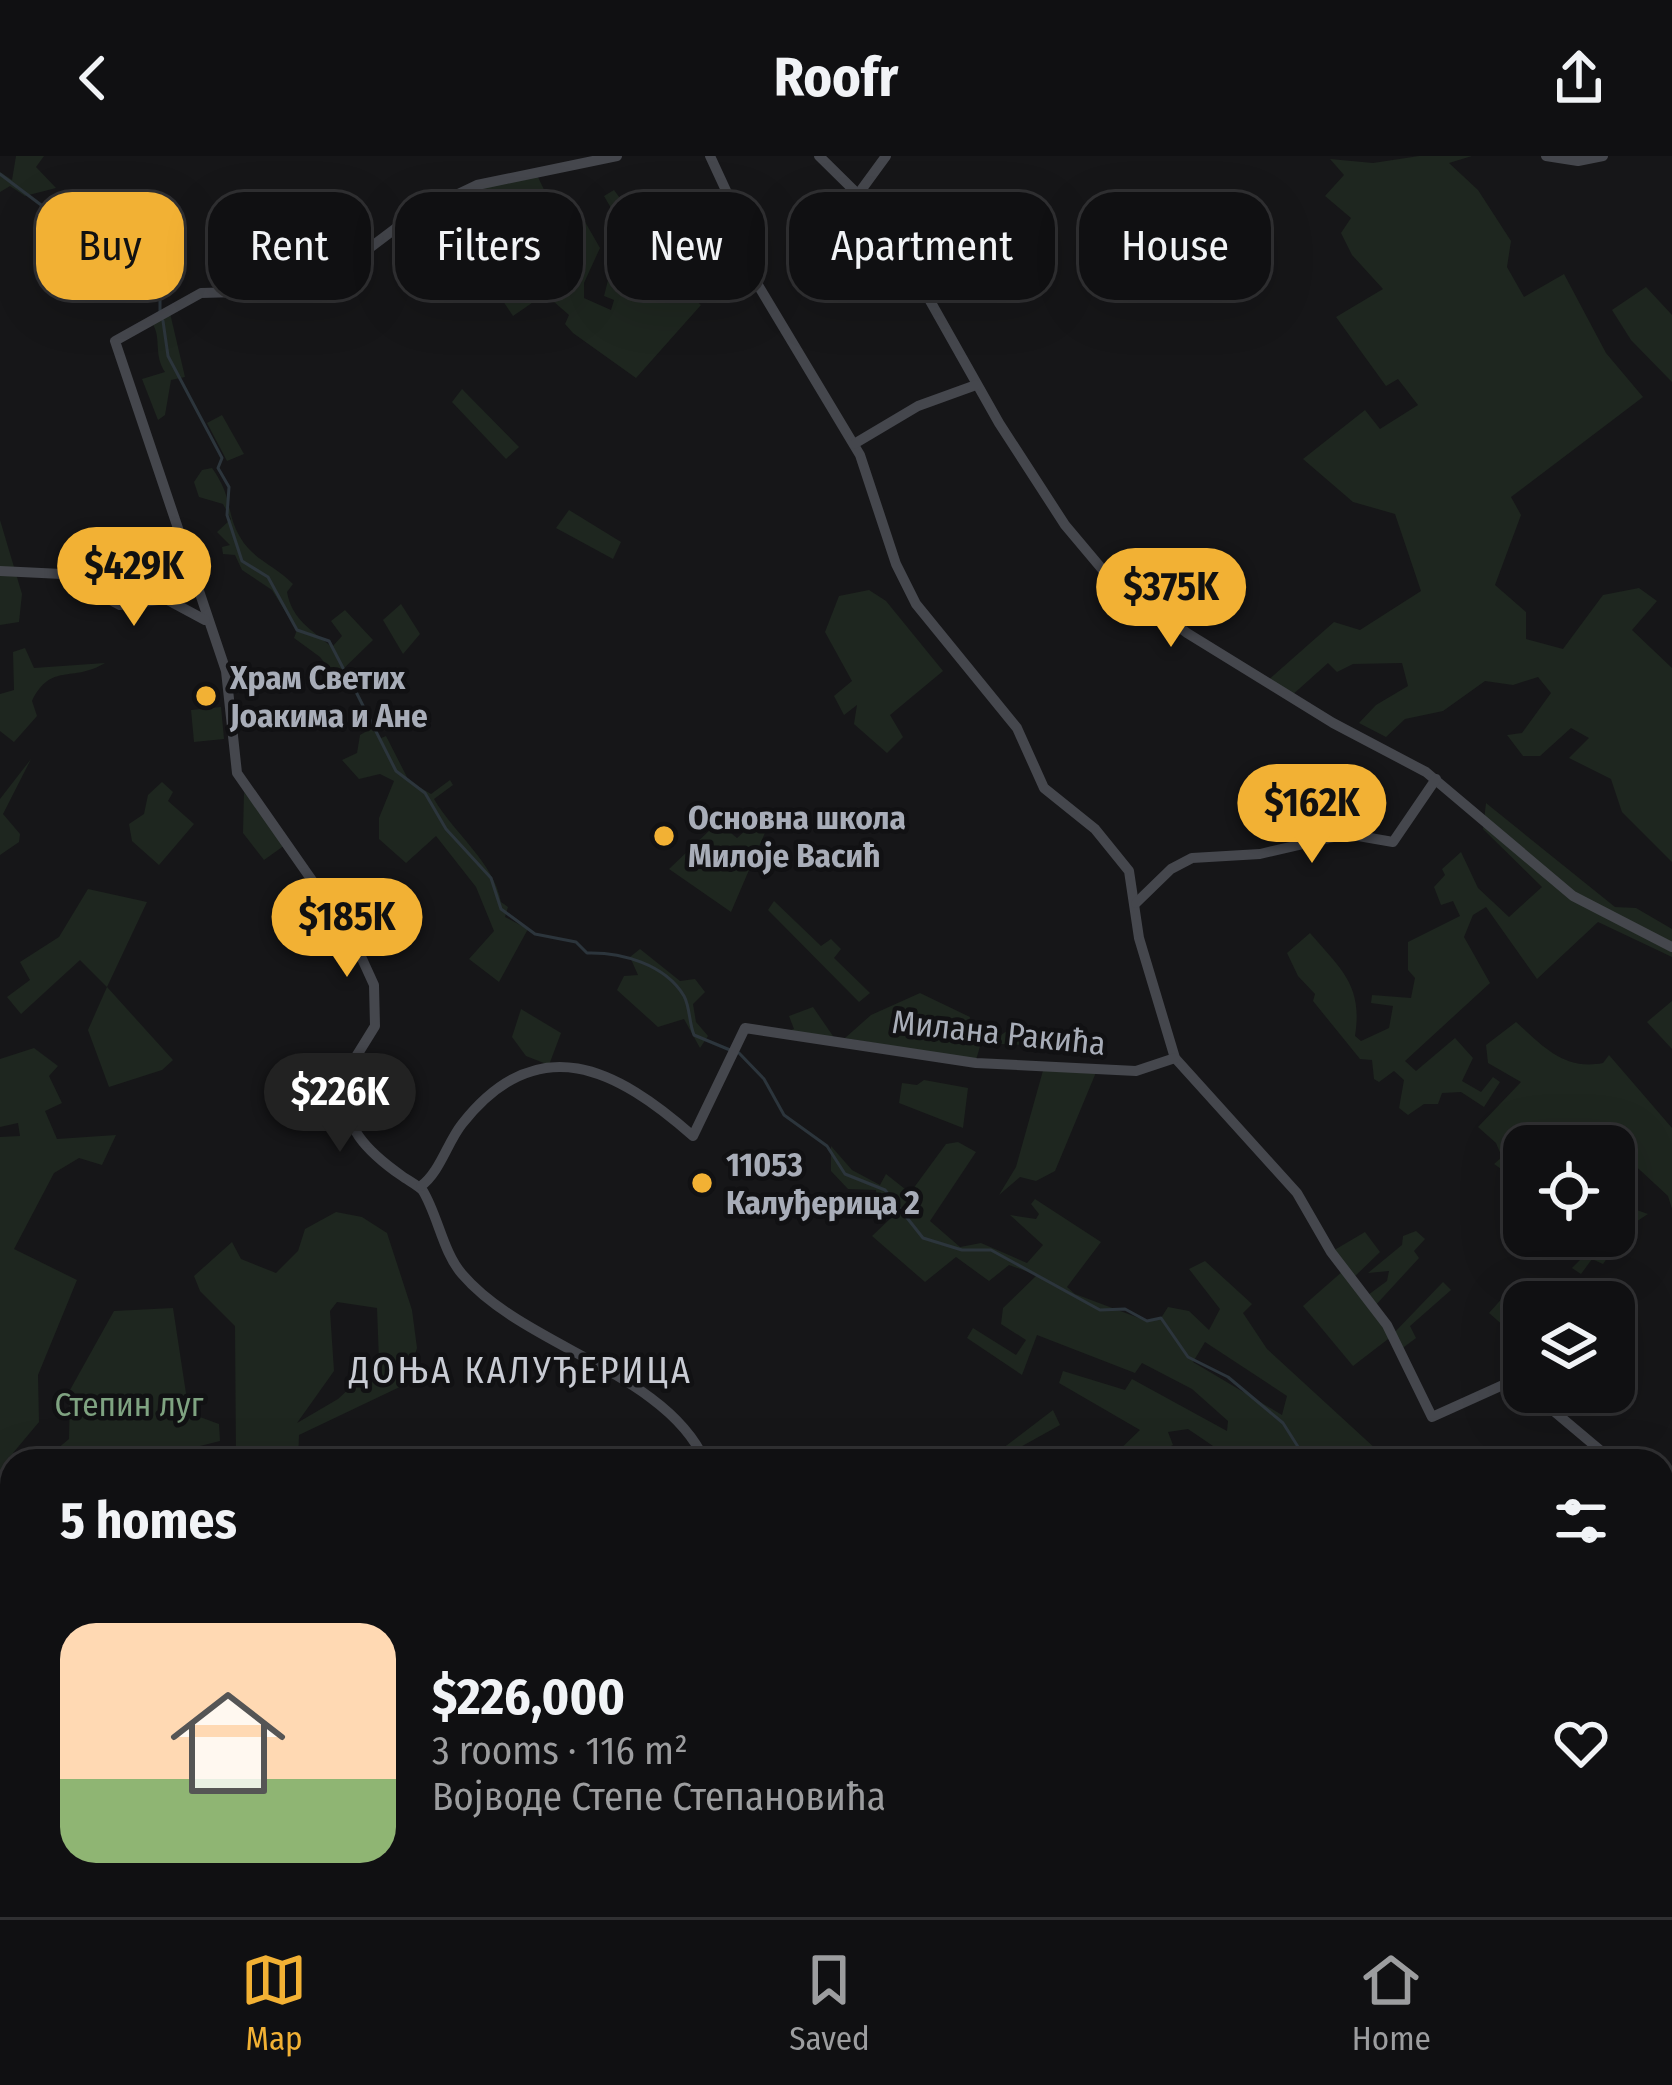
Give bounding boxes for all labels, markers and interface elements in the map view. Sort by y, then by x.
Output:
icon: back [60,45,126,111]
icon: share [1546,45,1612,111]
text: Roofr [774,46,898,110]
chip: Buy [36,192,184,300]
chip: Rent [208,192,371,300]
chip: Filters [395,192,583,300]
chip: New [607,192,765,300]
chip: Apartment [789,192,1055,300]
chip: House [1079,192,1271,300]
pin: $429K [50,527,218,629]
text: $429K [84,543,184,589]
pin: $375K [1087,548,1255,650]
text: $375K [1123,564,1219,610]
place label: Храм Светих Јоакима и Ане [229,658,428,736]
marker: Храм Светих Јоакима и Ане [193,683,219,709]
pin: $162K [1228,764,1396,866]
text: $162K [1264,780,1360,826]
place label: Основна школа Милоје Васић [688,798,906,876]
marker: Основна школа Милоје Васић [651,823,677,849]
pin: $185K [263,878,431,980]
text: $185K [299,894,395,940]
street label: Милана Ракића [890,1002,1108,1064]
pin: $226K [256,1053,424,1155]
text: $226K [291,1069,389,1115]
map controls [1503,1125,1635,1413]
button: locate [1503,1125,1635,1257]
place label: 11053 Калуђерица 2 [726,1145,920,1223]
marker: 11053 Калуђерица 2 [689,1170,715,1196]
button: layers [1503,1281,1635,1413]
district label: ДОЊА КАЛУЂЕРИЦА [348,1349,693,1393]
park label: Степин луг [55,1385,204,1425]
icon: filters [1548,1488,1614,1554]
text: 5 homes [60,1490,237,1552]
text: $226,000 [432,1666,625,1728]
icon: home [156,1671,300,1815]
icon: heart [1548,1710,1614,1776]
text: 3 rooms · 116 m² [432,1728,688,1774]
text: Војводе Степе Степановића [432,1774,886,1820]
tab: Map [241,1947,307,2059]
tab: Saved [789,1947,870,2059]
tab: Home [1352,1947,1431,2059]

